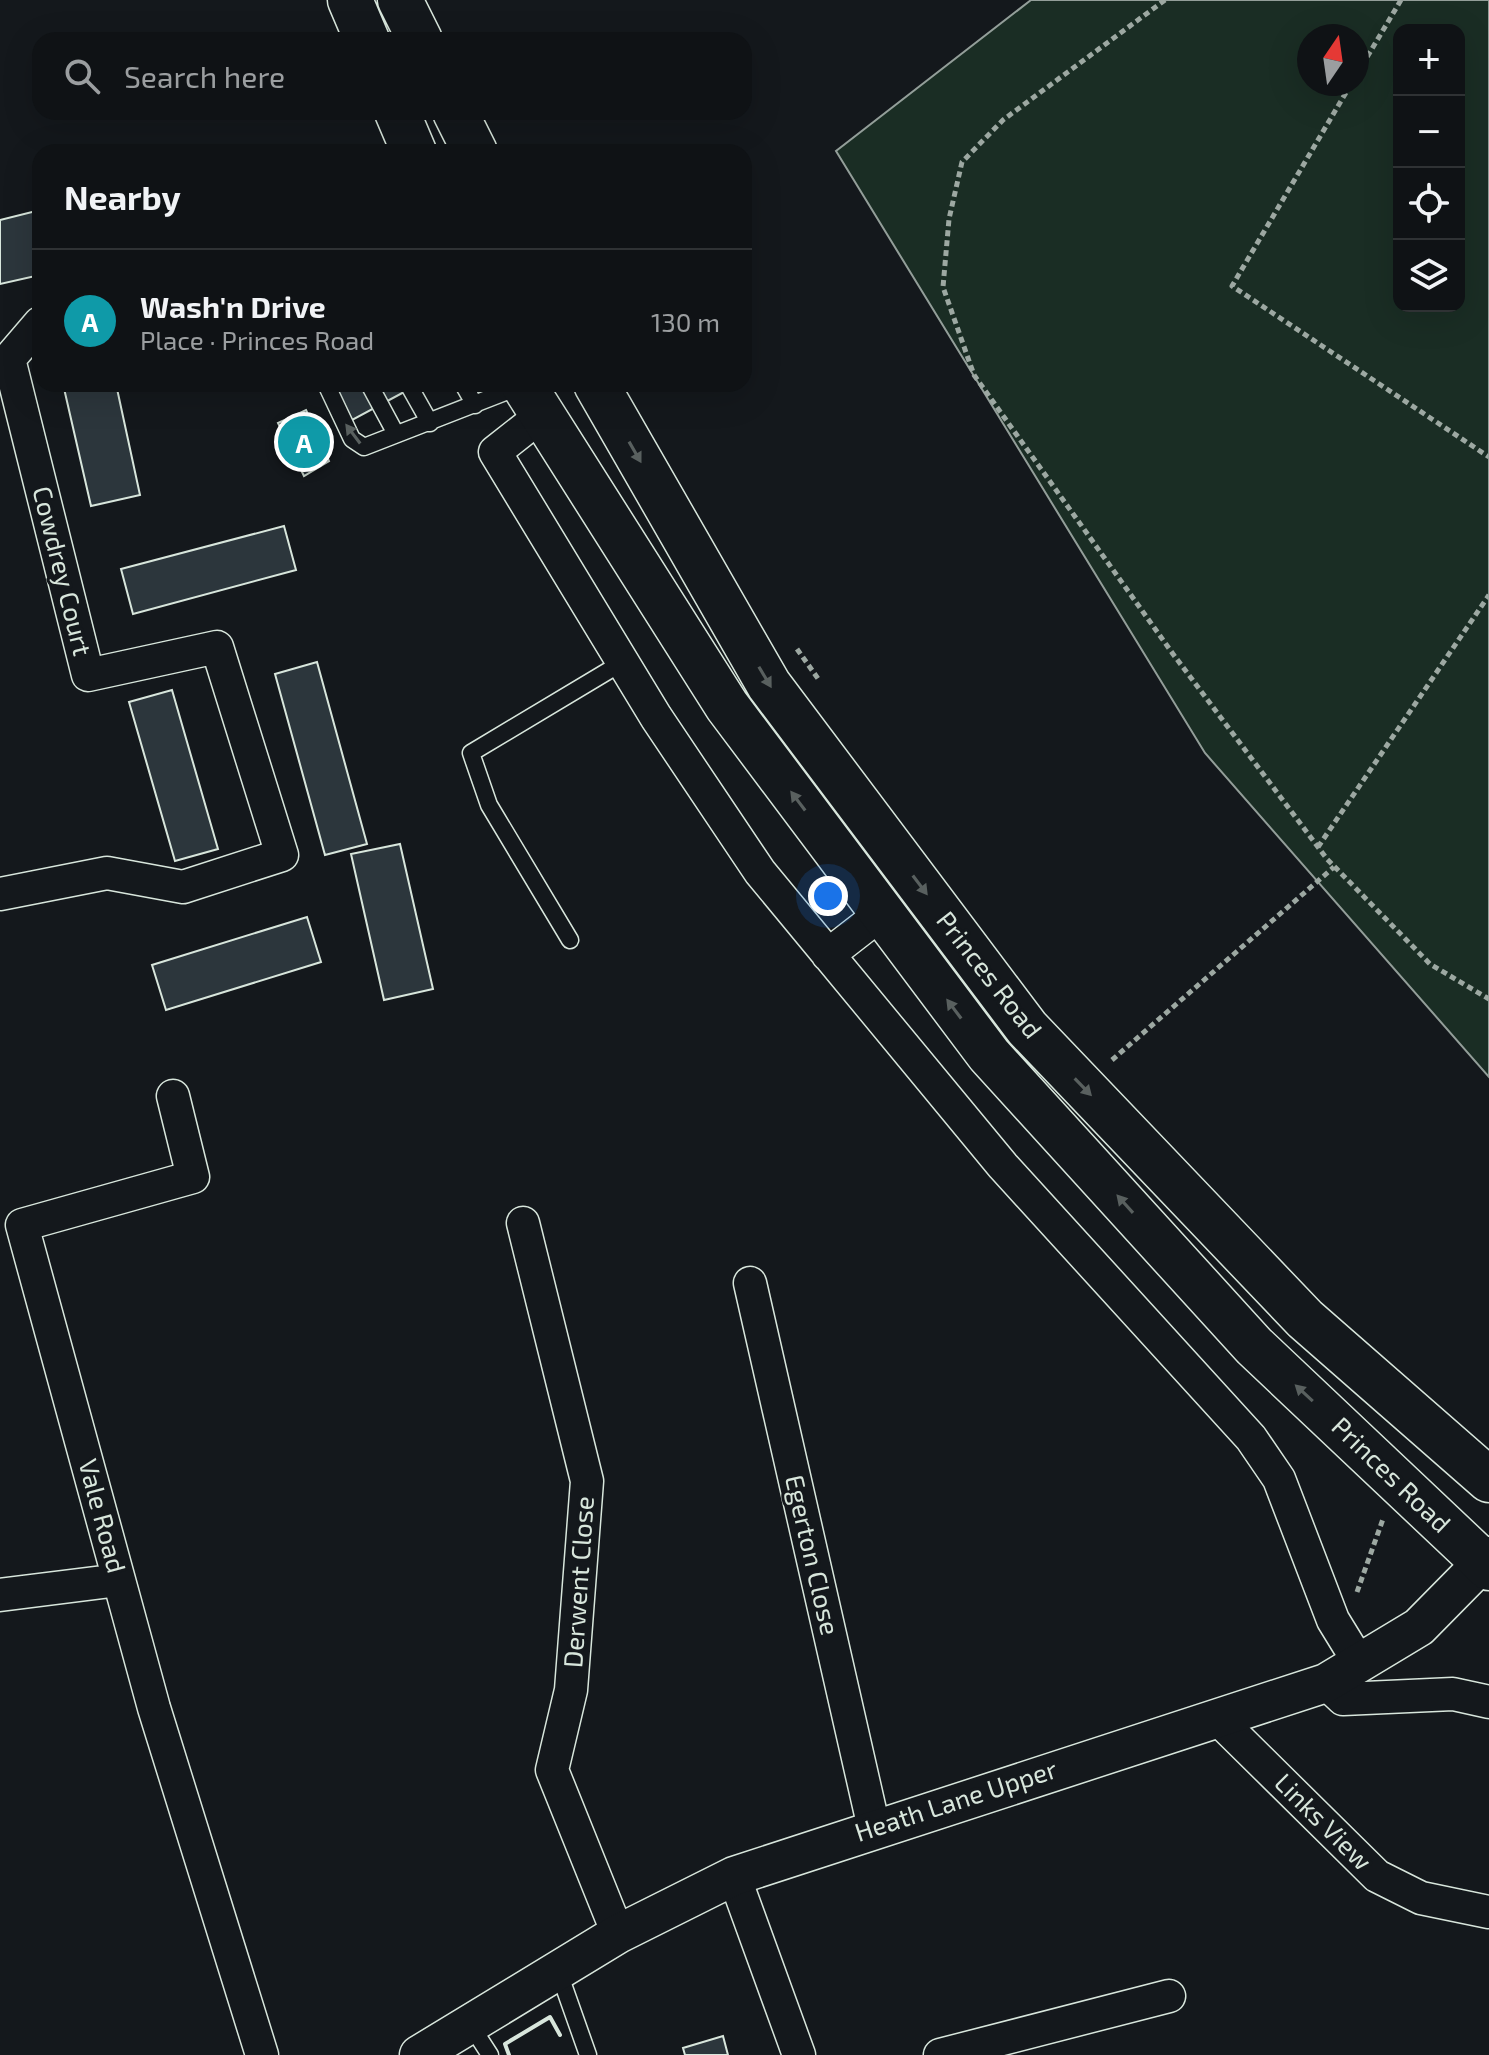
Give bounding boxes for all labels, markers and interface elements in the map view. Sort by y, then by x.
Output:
north arrow [1297,24,1369,96]
map controls [1393,24,1465,312]
button: + [1393,24,1465,96]
search box [32,32,752,120]
icon: search [60,54,104,98]
text: Search here [124,58,285,94]
button: − [1393,96,1465,168]
button: locate [1393,168,1465,240]
text: Nearby [64,176,181,217]
button: layers [1393,240,1465,312]
text: Wash'n Drive [140,288,326,324]
text: A [82,306,98,337]
text: 130 m [651,306,720,337]
text: Place · Princes Road [140,324,374,355]
pin: A [278,412,330,472]
one-way arrow [345,423,362,444]
one-way arrow [628,440,642,463]
street label: Cowdrey Court [27,483,99,659]
one-way arrow [757,666,771,688]
one-way arrow [791,791,807,811]
one-way arrow [911,875,927,895]
your location [808,876,848,916]
street label: Princes Road [931,904,1049,1044]
one-way arrow [946,998,962,1020]
one-way arrow [1074,1077,1092,1096]
one-way arrow [1117,1195,1135,1214]
one-way arrow [1295,1384,1314,1403]
street label: Princes Road [1326,1410,1458,1538]
street label: Vale Road [73,1455,134,1576]
street label: Egerton Close [780,1472,847,1638]
street label: Derwent Close [556,1495,599,1669]
street label: Heath Lane Upper [851,1752,1061,1847]
street label: Links View [1269,1766,1379,1876]

